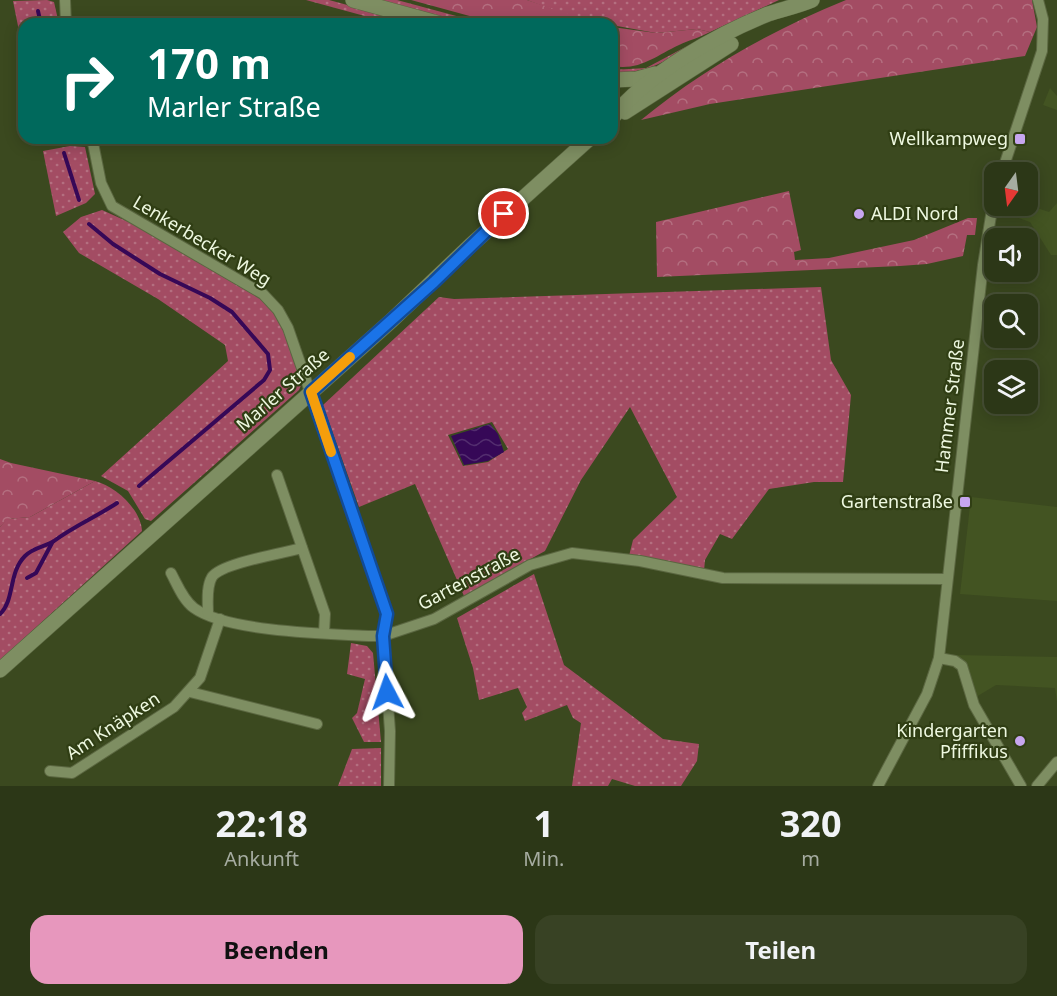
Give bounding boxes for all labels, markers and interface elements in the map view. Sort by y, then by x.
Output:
text: 170 m [147,34,271,91]
icon: right [48,42,126,120]
text: Marler Straße [147,88,321,125]
place label: Wellkampweg [890,126,1008,150]
marker: Wellkampweg [1013,132,1027,146]
north arrow [984,162,1038,216]
map controls [984,162,1038,414]
pin [478,188,529,239]
street label: Lenkerbecker Weg [129,189,276,291]
icon: arrive [487,197,520,230]
place label: ALDI Nord [871,201,959,225]
marker: ALDI Nord [852,207,866,221]
button: sound [984,228,1038,282]
button: search [984,294,1038,348]
street label: Hammer Straße [929,338,969,474]
street label: Marler Straße [231,342,334,436]
button: layers [984,360,1038,414]
place label: Gartenstraße [841,489,953,513]
marker: Gartenstraße [958,495,972,509]
street label: Gartenstraße [413,541,524,615]
position arrow [355,660,419,724]
street label: Am Knäpken [61,686,164,764]
place label: Kindergarten Pfiffikus [896,718,1008,763]
marker: Kindergarten Pfiffikus [1013,734,1027,748]
text: 22:18 [215,799,308,848]
text: 1 [534,799,554,848]
text: 320 [780,799,842,848]
text: Ankunft [224,845,299,872]
text: Min. [523,845,564,872]
text: m [801,845,820,872]
button: Beenden [30,915,523,984]
button: Teilen [535,915,1027,984]

